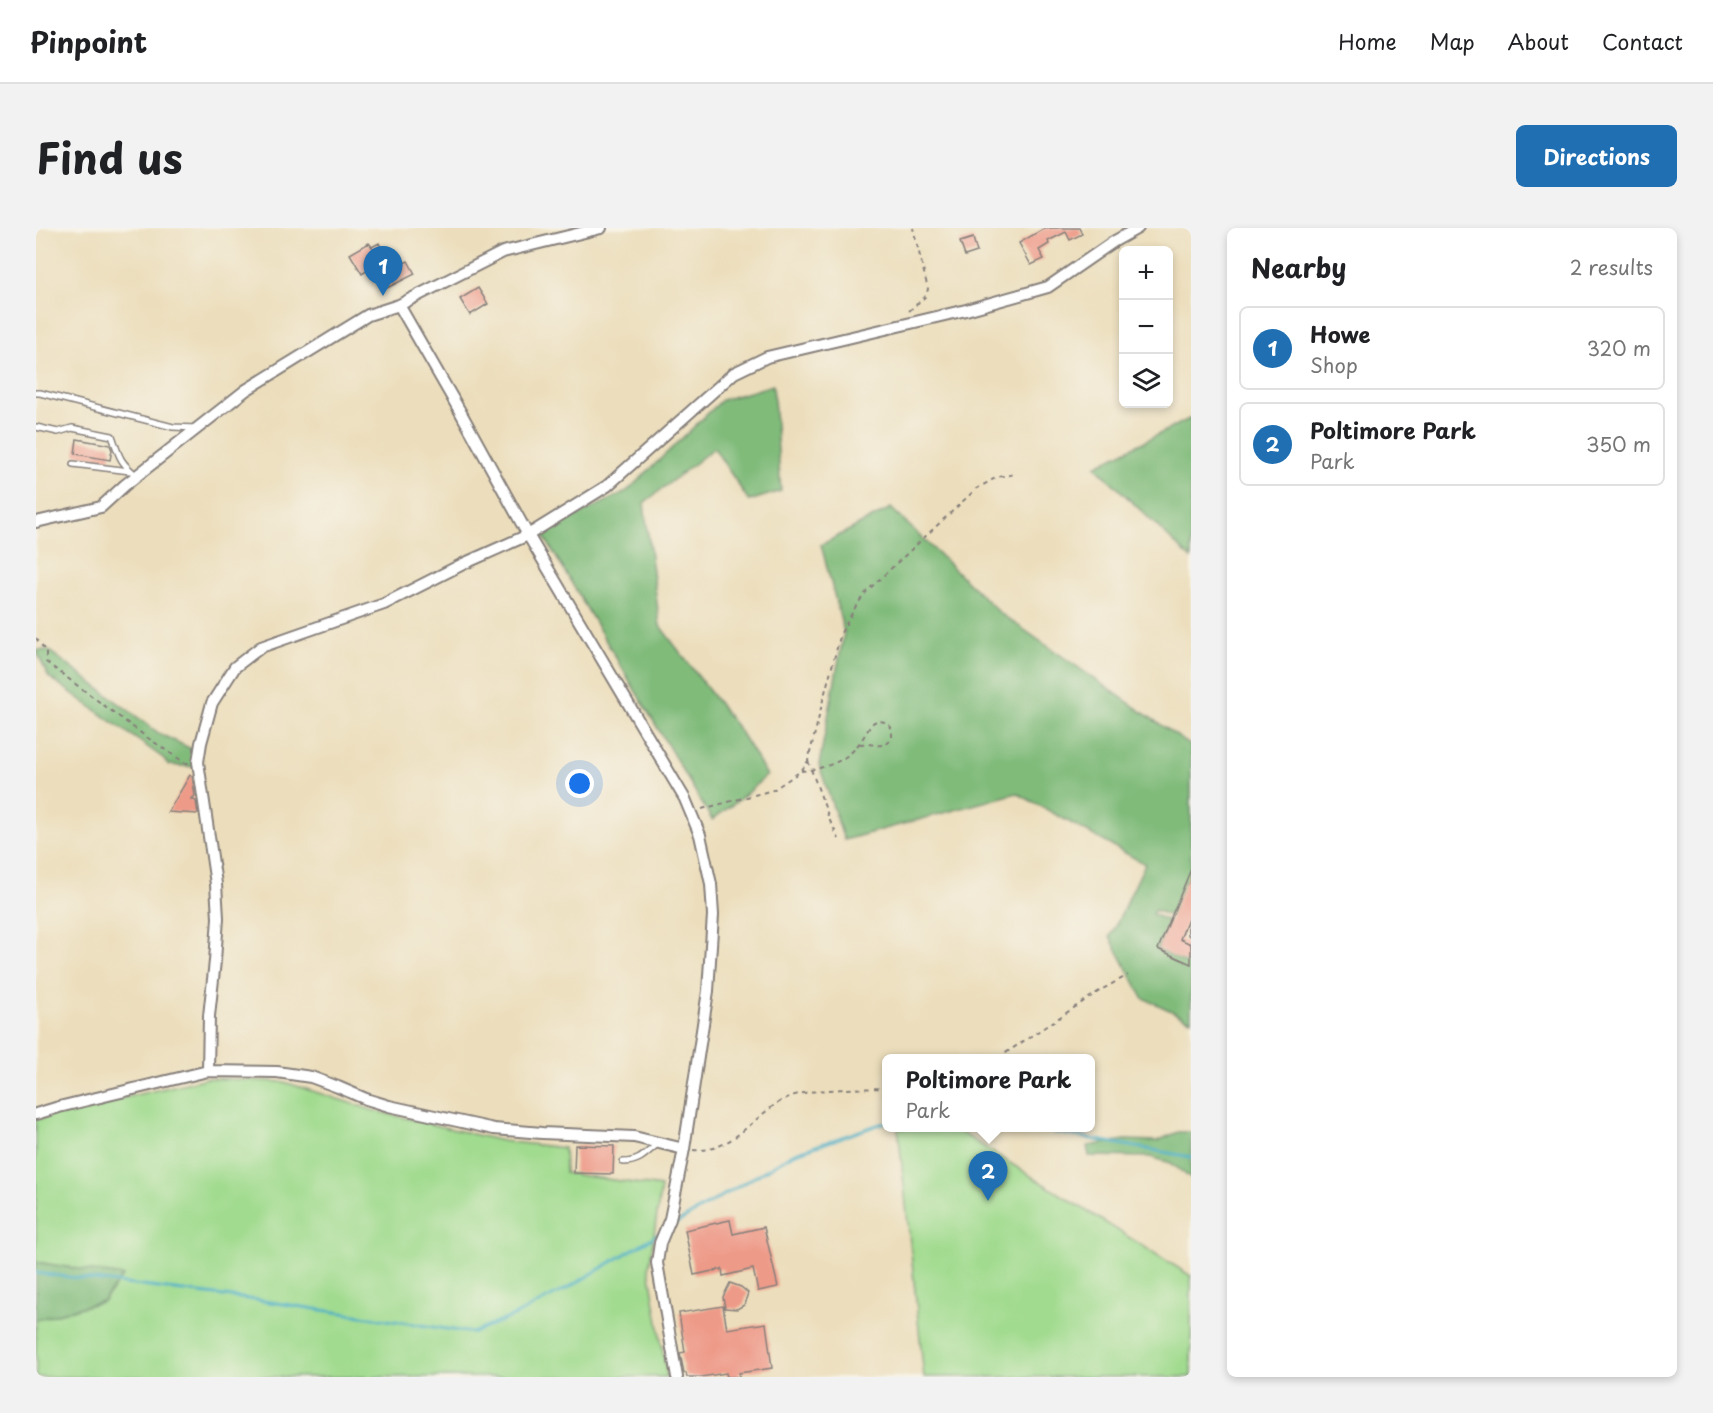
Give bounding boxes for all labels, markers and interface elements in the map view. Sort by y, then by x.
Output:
text: Pinpoint [30,20,147,63]
text: Home [1338,25,1397,57]
text: Map [1430,25,1475,57]
text: About [1508,25,1569,57]
text: Contact [1602,25,1683,57]
text: Find us [36,125,183,188]
button: Directions [1516,125,1677,187]
map controls [1119,246,1173,408]
button: + [1119,246,1173,300]
pin: 1 [364,247,402,296]
text: Nearby [1251,248,1346,287]
text: 2 results [1570,252,1653,282]
button: − [1119,300,1173,354]
text: Howe [1310,317,1371,350]
text: 1 [1268,333,1277,363]
text: 320 m [1587,333,1651,363]
text: Shop [1310,350,1358,380]
button: layers [1119,354,1173,408]
text: Poltimore Park [1310,413,1476,446]
text: 2 [1265,429,1280,459]
text: 350 m [1586,429,1651,459]
text: Park [1310,446,1355,476]
your location [565,769,594,798]
popup [882,1054,1095,1132]
text: Poltimore Park [906,1062,1071,1095]
text: Park [906,1095,950,1125]
pin: 2 [968,1152,1008,1201]

